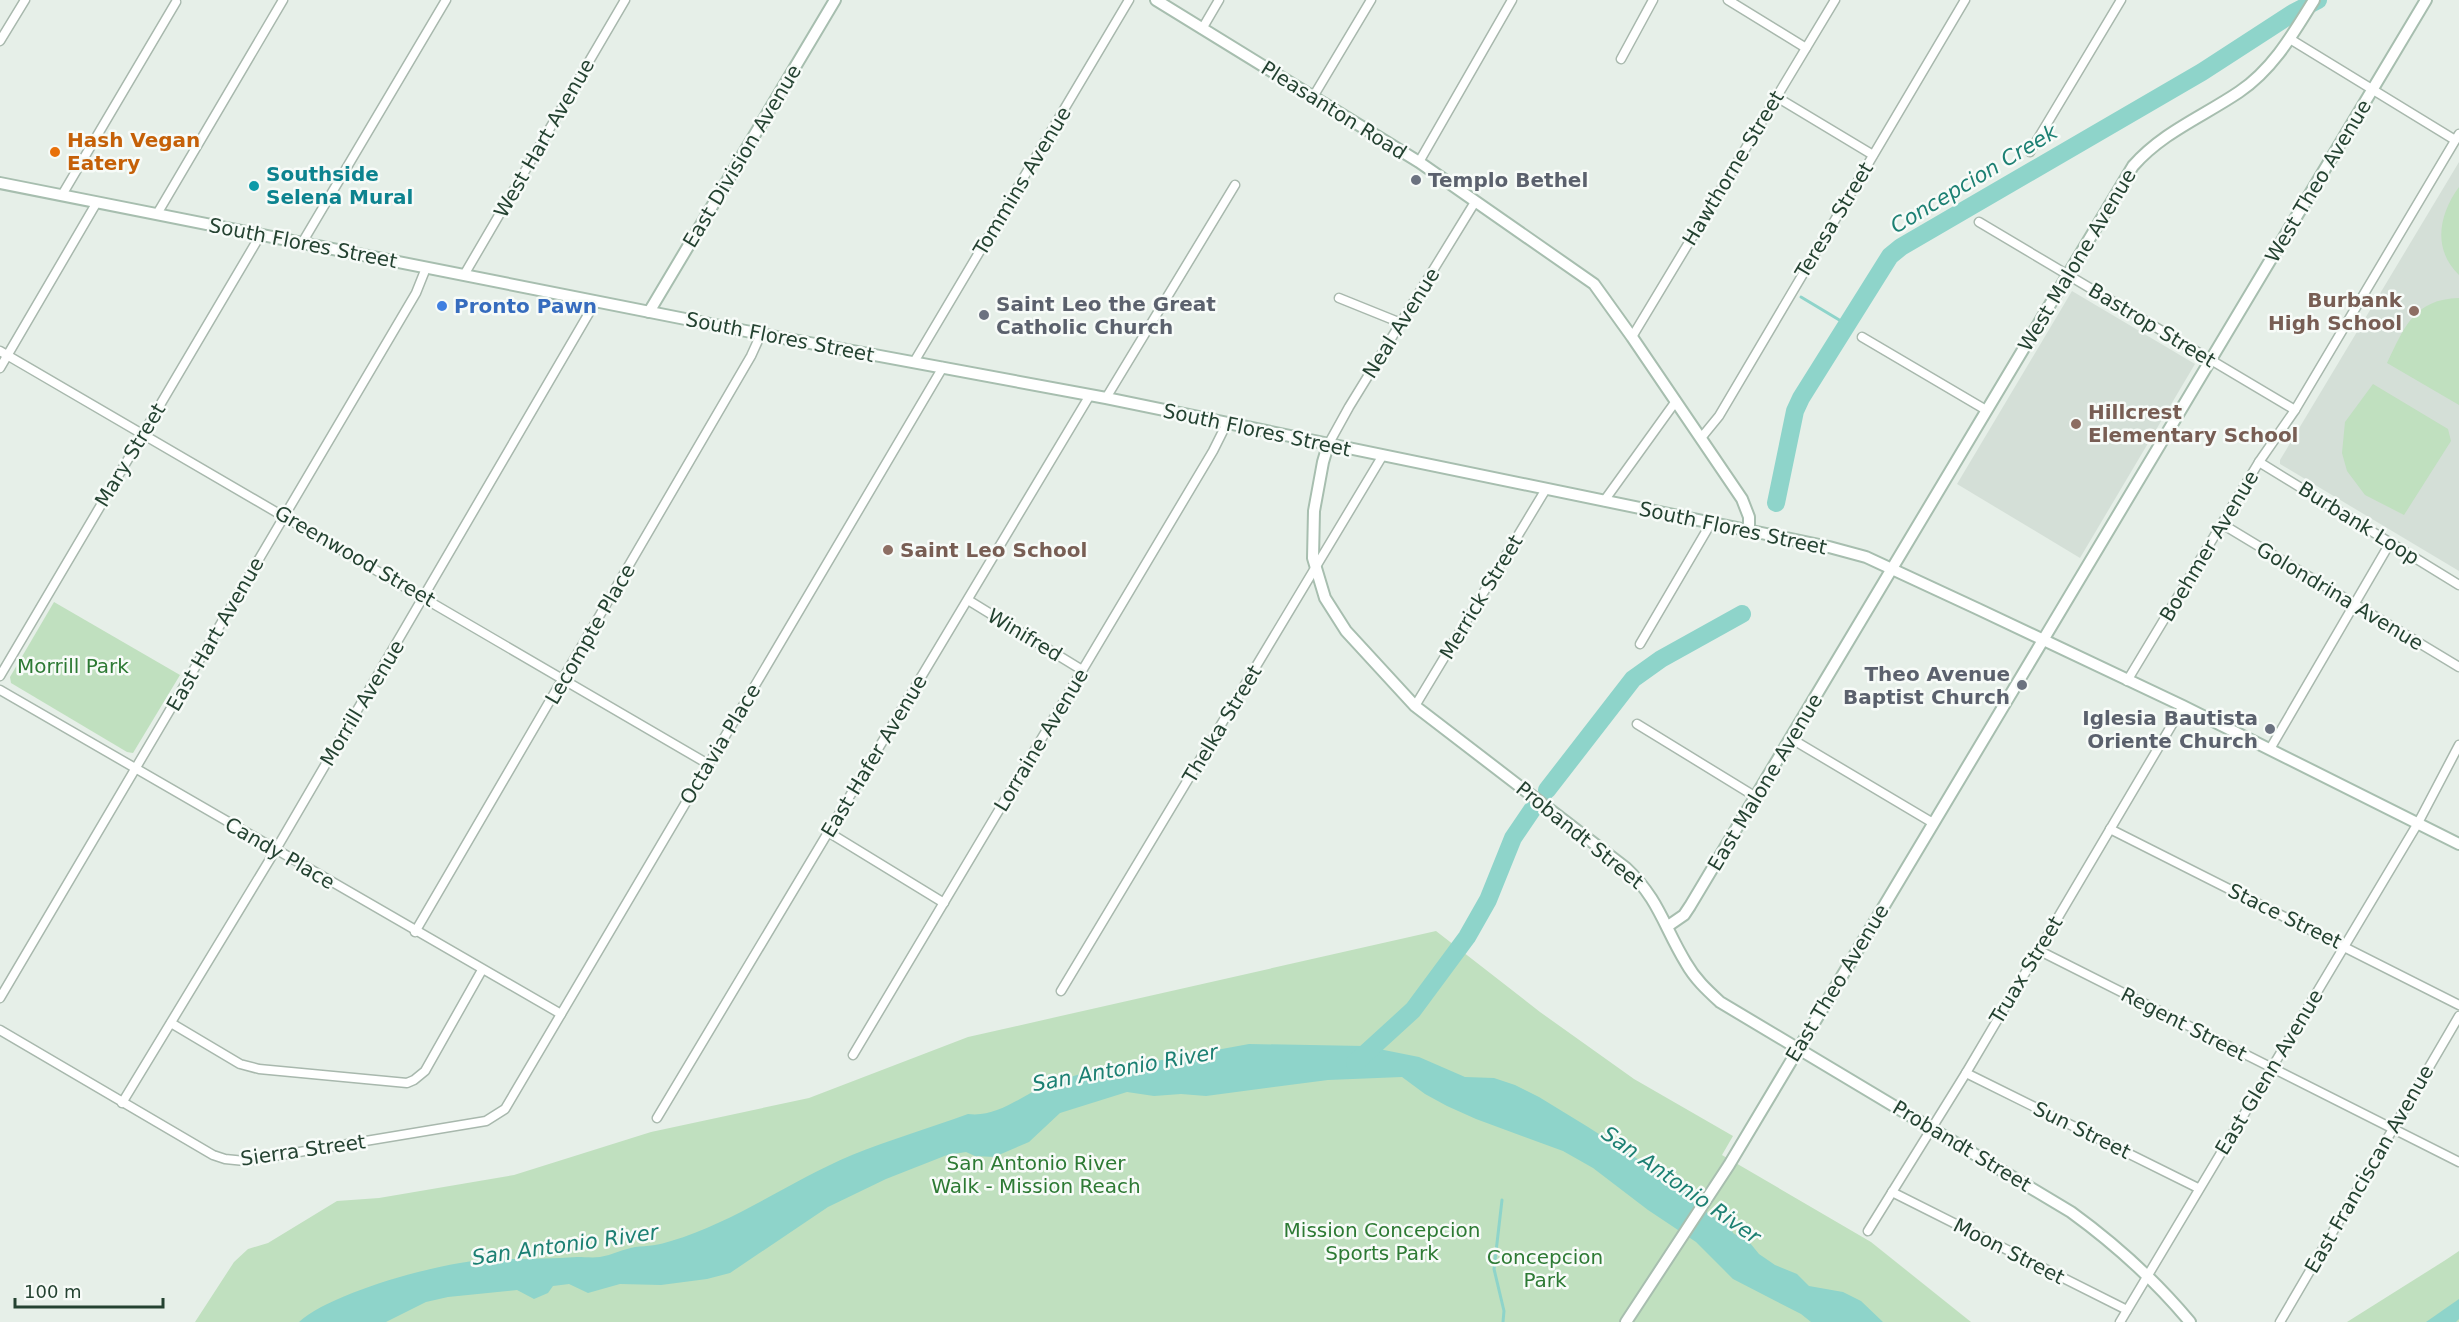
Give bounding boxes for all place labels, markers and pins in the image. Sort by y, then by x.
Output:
place label: Hash Vegan Eatery [67,128,200,175]
marker: Hash Vegan Eatery [48,145,62,159]
place label: Southside Selena Mural [266,162,413,209]
place label: Templo Bethel [1428,168,1588,192]
marker: Templo Bethel [1409,173,1423,187]
marker: Southside Selena Mural [247,179,261,193]
place label: Burbank High School [2268,288,2403,335]
place label: Saint Leo the Great Catholic Church [996,292,1216,339]
place label: Pronto Pawn [454,294,597,318]
marker: Pronto Pawn [435,299,449,313]
marker: Burbank High School [2407,304,2421,318]
marker: Saint Leo the Great Catholic Church [977,308,991,322]
place label: Hillcrest Elementary School [2088,400,2298,447]
marker: Hillcrest Elementary School [2069,417,2083,431]
place label: Saint Leo School [900,538,1087,562]
marker: Saint Leo School [881,543,895,557]
place label: Theo Avenue Baptist Church [1843,662,2010,709]
marker: Theo Avenue Baptist Church [2015,678,2029,692]
place label: Iglesia Bautista Oriente Church [2082,706,2258,753]
marker: Iglesia Bautista Oriente Church [2263,722,2277,736]

